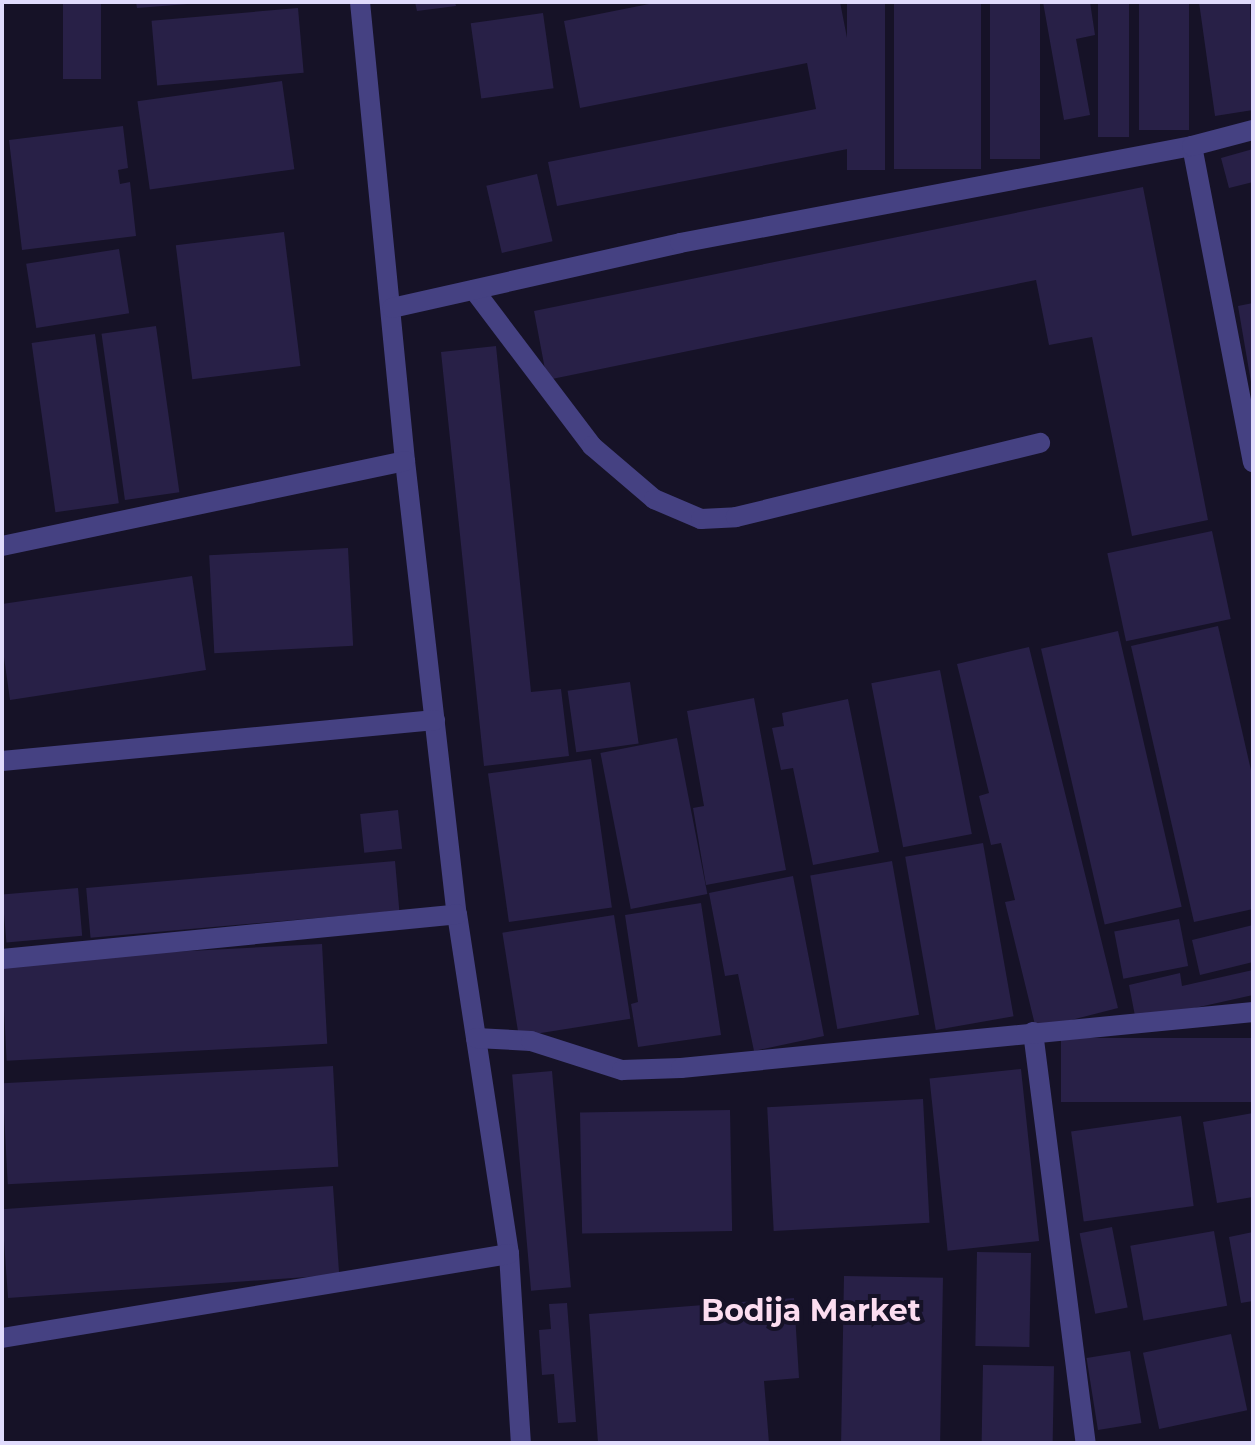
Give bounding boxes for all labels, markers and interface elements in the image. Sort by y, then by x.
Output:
district label: Bodija Market [701,1293,921,1329]

